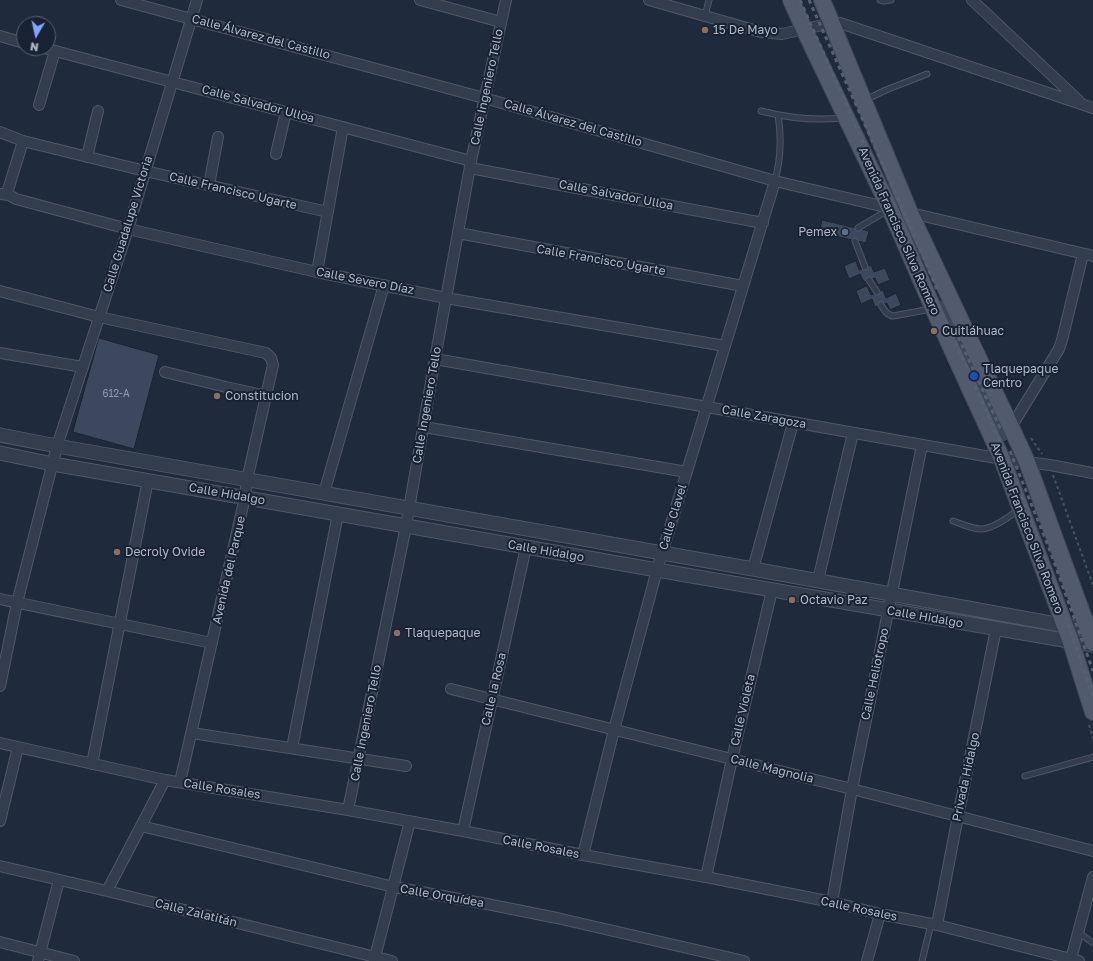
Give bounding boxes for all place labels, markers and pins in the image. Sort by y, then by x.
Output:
place label: 15 De Mayo [713,23,778,37]
marker: 15 De Mayo [700,25,710,35]
place label: Pemex [798,225,837,239]
marker: Pemex [840,227,850,237]
place label: Cuitláhuac [942,324,1004,338]
marker: Cuitláhuac [929,326,939,336]
place label: Tlaquepaque Centro [983,362,1058,390]
marker: Tlaquepaque Centro [968,370,980,382]
place label: Constitucion [225,389,299,403]
marker: Constitucion [212,391,222,401]
place label: Decroly Ovide [125,545,205,559]
marker: Decroly Ovide [112,547,122,557]
place label: Octavio Paz [800,593,868,607]
marker: Octavio Paz [787,595,797,605]
place label: Tlaquepaque [405,626,480,640]
marker: Tlaquepaque [392,628,402,638]

